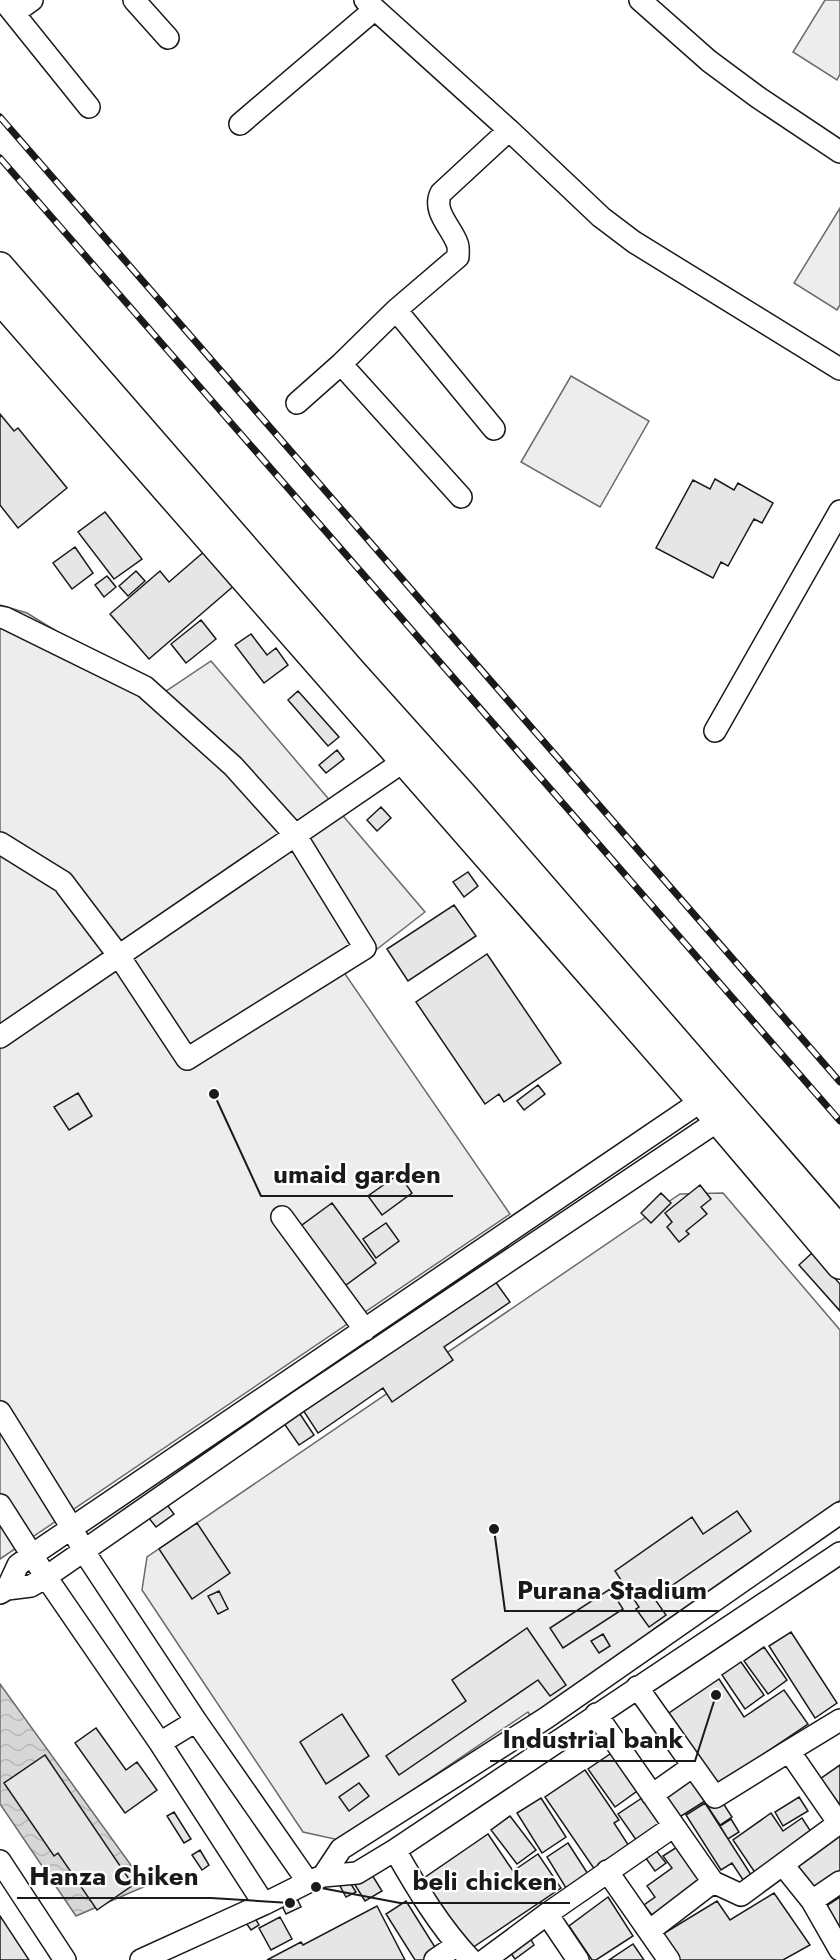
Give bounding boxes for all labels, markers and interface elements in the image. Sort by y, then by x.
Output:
callout: umaid garden [261,1152,453,1196]
text: umaid garden [273,1155,441,1193]
callout: Purana Stadium [505,1567,719,1611]
text: Purana Stadium [517,1571,707,1609]
callout: Industrial bank [490,1717,695,1761]
text: Industrial bank [502,1720,684,1758]
callout: Hanza Chiken [17,1854,211,1898]
text: Hanza Chiken [29,1857,199,1895]
callout: beli chicken [400,1859,570,1903]
text: beli chicken [412,1862,558,1900]

